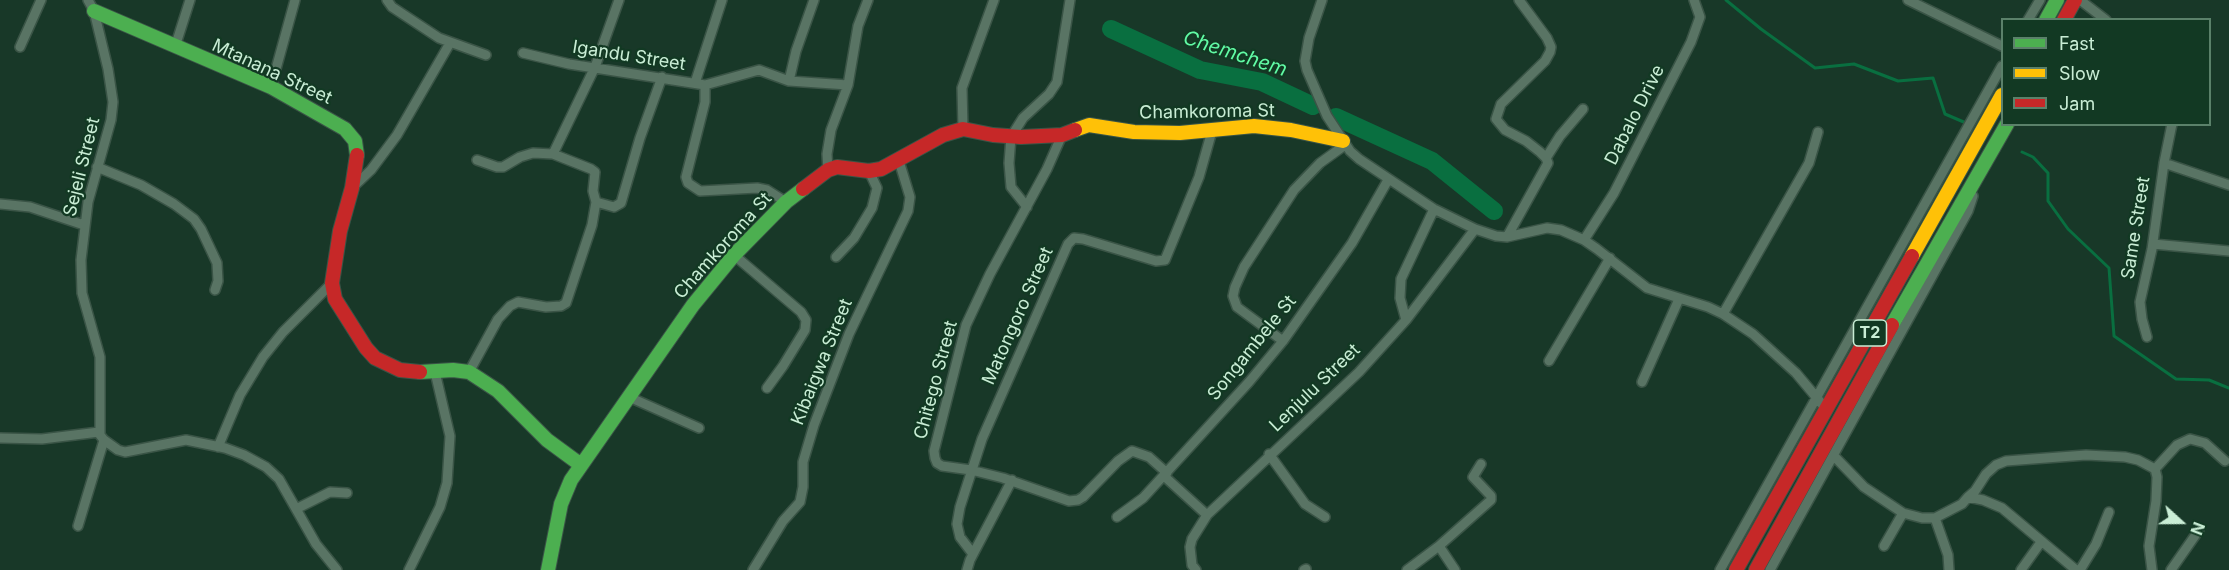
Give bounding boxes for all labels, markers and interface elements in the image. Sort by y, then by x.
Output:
legend [2001,18,2211,126]
water label: Chemchem [1180,26,1290,82]
text: Fast [2059,33,2095,54]
street label: Mtanana Street [209,35,335,109]
street label: Igandu Street [571,36,687,76]
street label: Dabalo Drive [1601,61,1669,169]
text: Slow [2059,63,2100,84]
text: Jam [2059,93,2095,114]
street label: Chamkoroma St [1139,100,1275,124]
street label: Sejeli Street [59,115,105,219]
street label: Same Street [2117,175,2155,281]
street label: Chamkoroma St [670,188,776,304]
street label: Matongoro Street [978,244,1058,388]
street label: Songambele St [1203,291,1301,405]
street label: Kibaigwa Street [787,296,857,428]
street label: Chitego Street [910,318,962,442]
road number: T2 [1854,320,1886,346]
street label: Lenjulu Street [1265,340,1365,436]
north arrow [2151,492,2211,552]
text: N [2186,519,2209,538]

